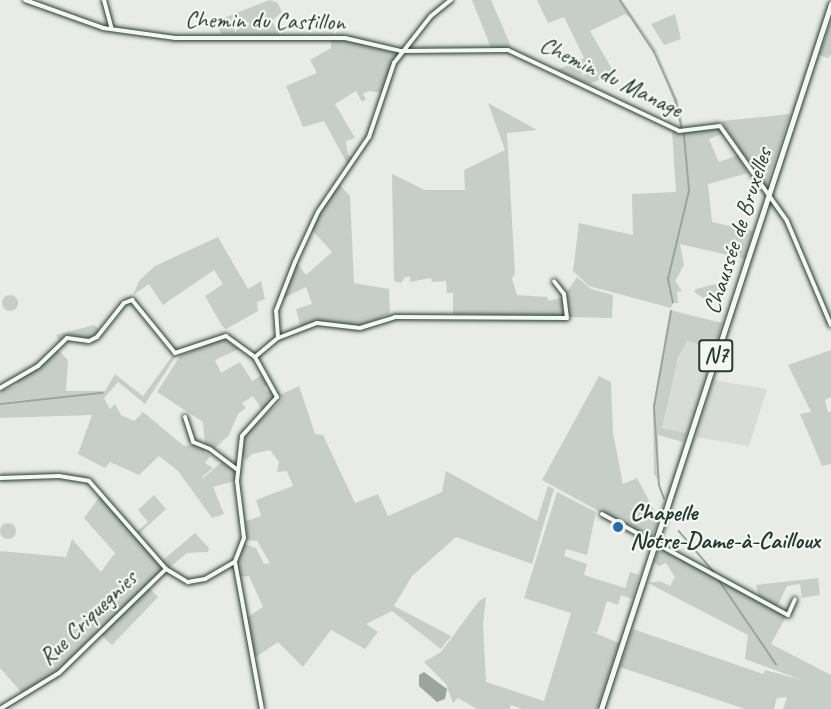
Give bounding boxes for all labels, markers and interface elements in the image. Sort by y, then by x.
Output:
street label: Chemin du Castillon [185,5,345,37]
street label: Chemin du Manage [535,30,687,124]
street label: Chaussée de Bruxelles [698,144,778,318]
road number: N7 [698,337,734,375]
place label: Chapelle Notre-Dame-à-Cailloux [630,499,820,555]
marker: Chapelle Notre-Dame-à-Cailloux [611,520,625,534]
street label: Rue Criquegnies [33,564,143,672]

